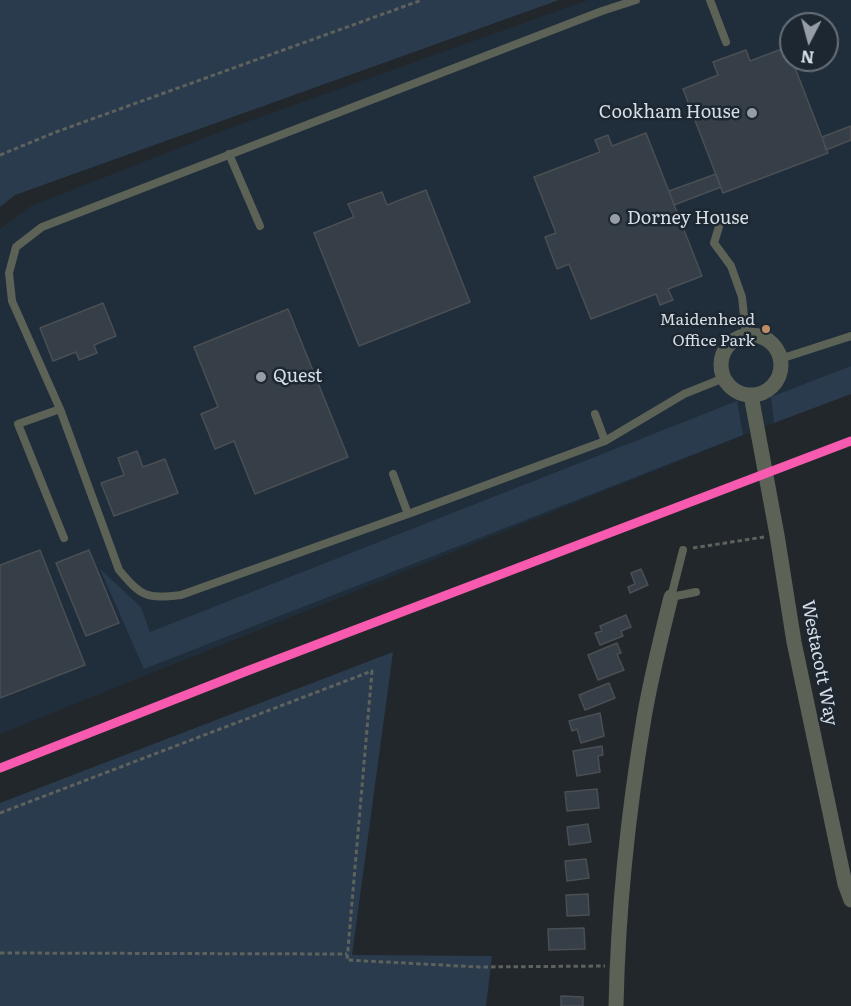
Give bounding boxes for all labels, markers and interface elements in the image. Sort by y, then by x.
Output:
north arrow [779,12,839,72]
text: N [799,45,815,71]
place label: Cookham House [599,102,740,124]
marker: Cookham House [745,106,759,120]
place label: Dorney House [627,208,749,230]
marker: Dorney House [608,212,622,226]
place label: Maidenhead Office Park [660,310,755,348]
marker: Maidenhead Office Park [760,323,772,335]
place label: Quest [273,366,322,388]
marker: Quest [254,370,268,384]
street label: Westacott Way [796,598,842,728]

